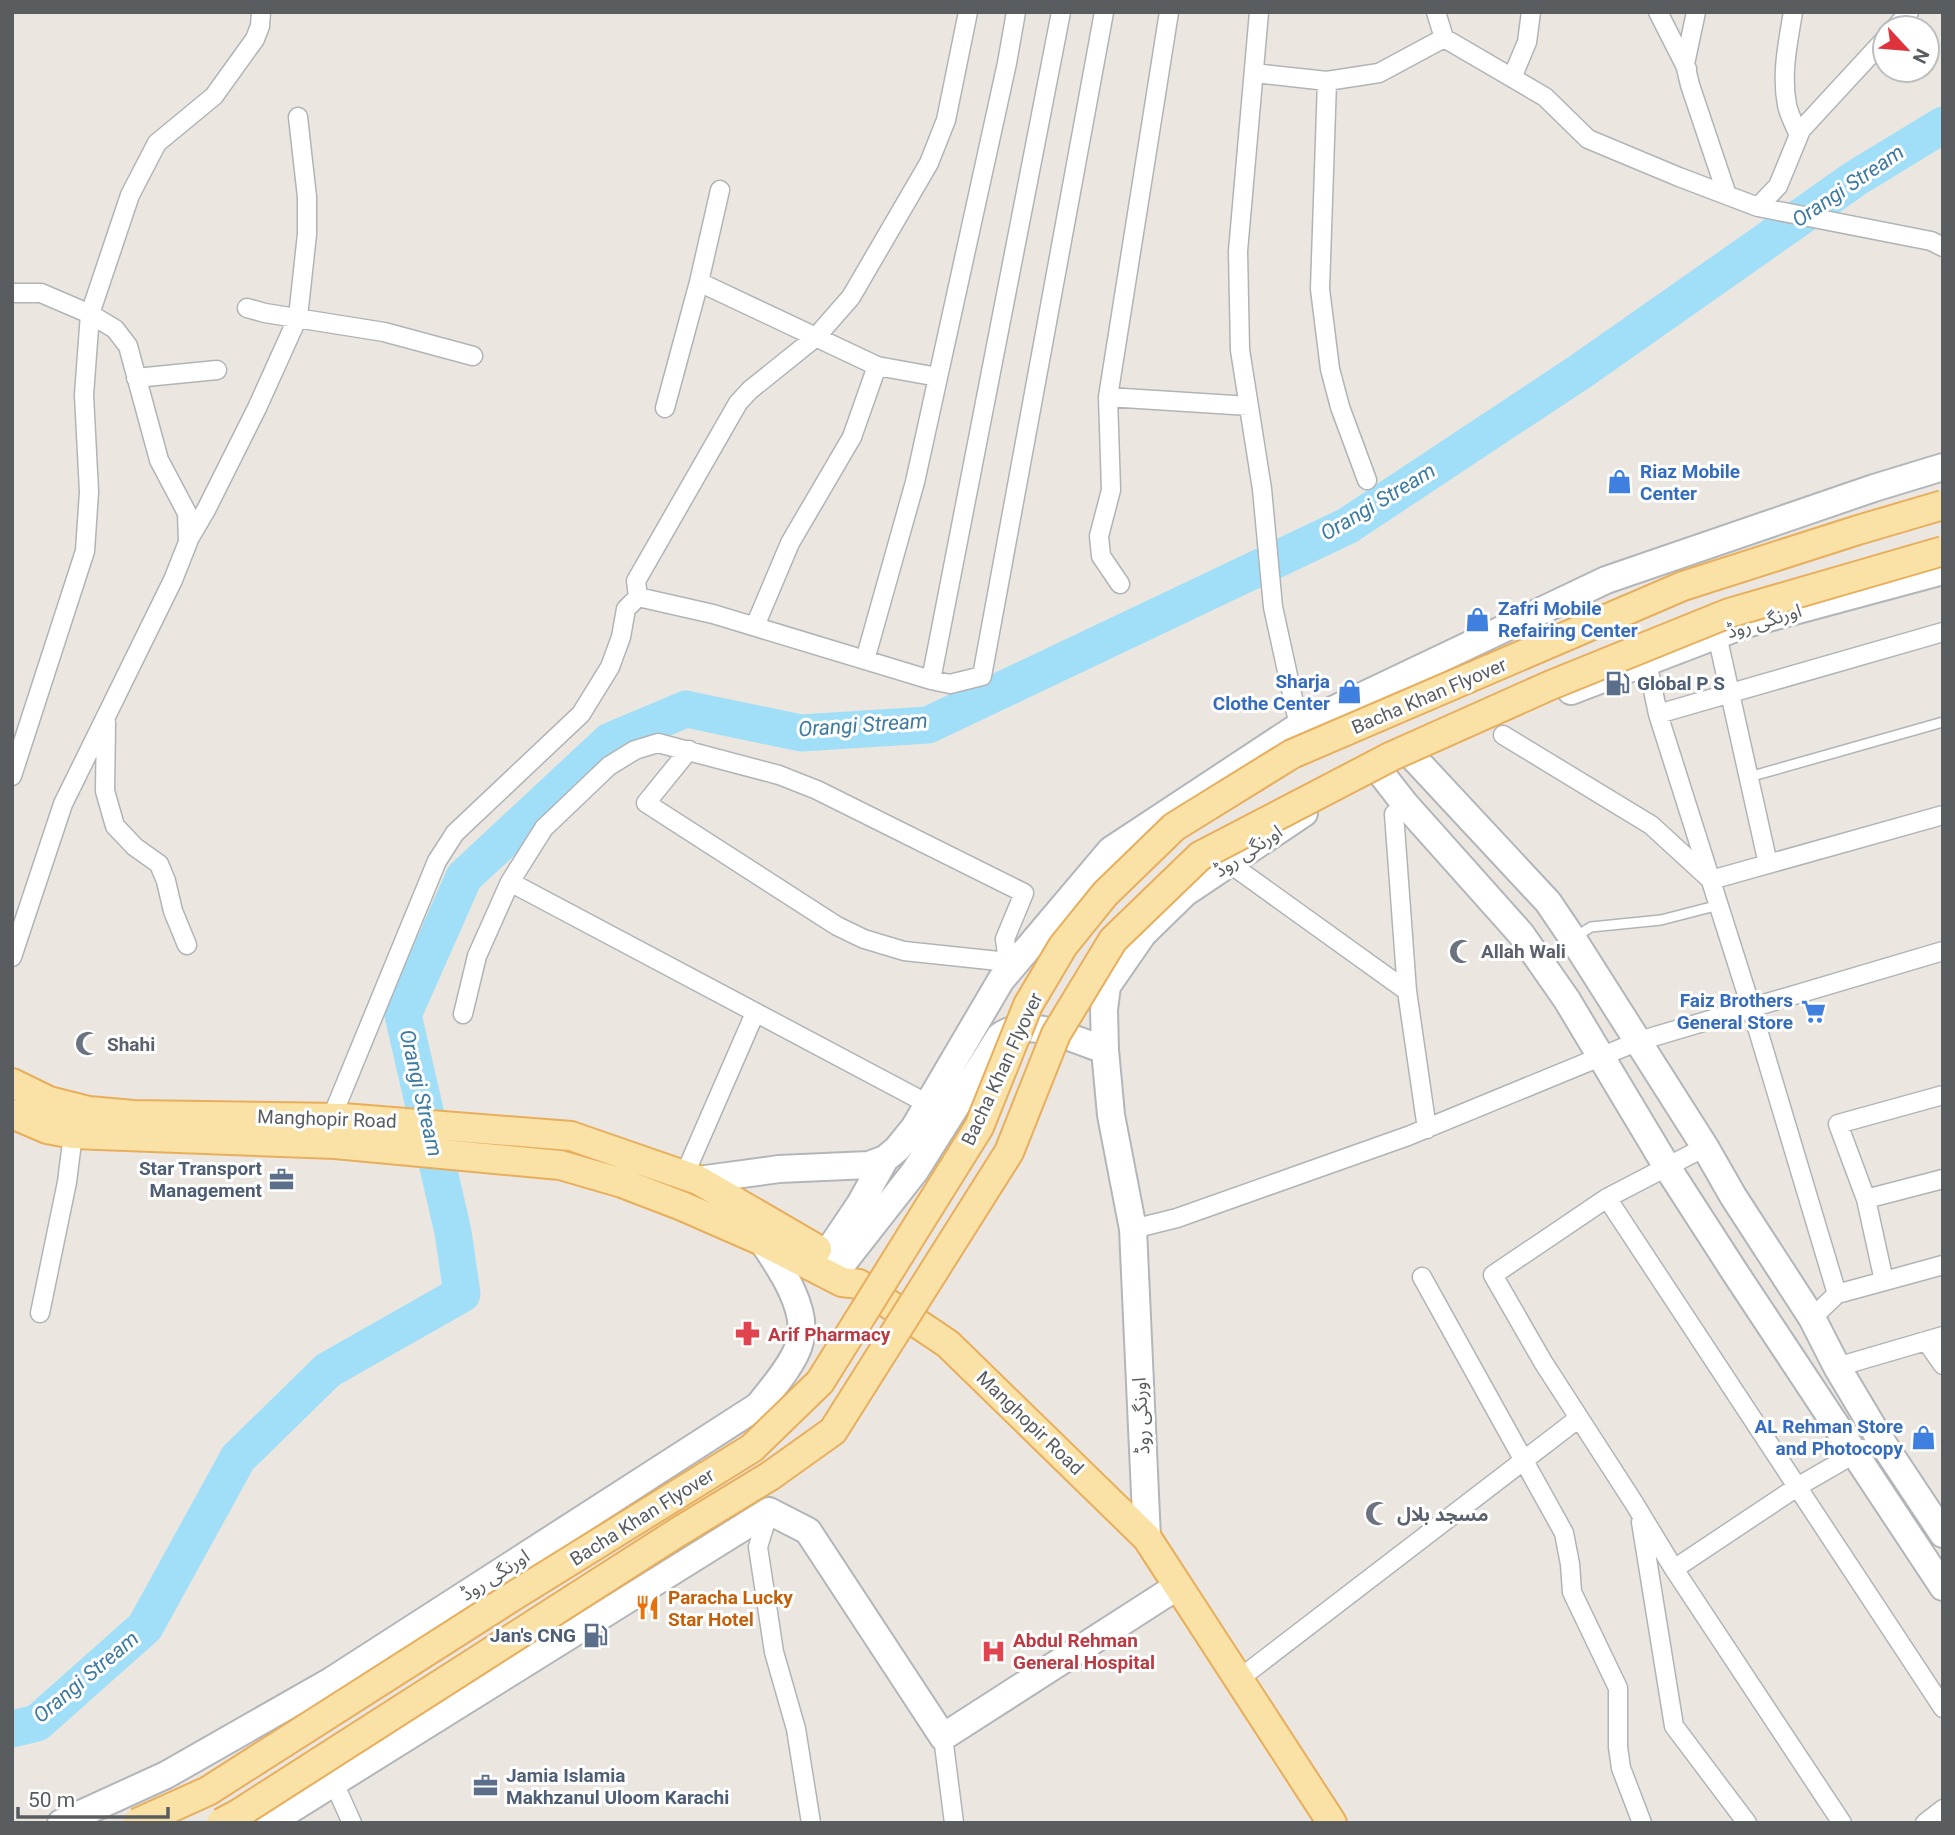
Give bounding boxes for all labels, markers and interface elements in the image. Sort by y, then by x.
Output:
north arrow [1871,14,1941,84]
text: N [1908,45,1934,67]
water label: Orangi Stream [1788,140,1908,232]
water label: Orangi Stream [1316,458,1440,546]
place label: Riaz Mobile Center [1640,460,1740,505]
shop icon: Riaz Mobile Center [1606,468,1634,496]
place label: Zafri Mobile Refairing Center [1498,597,1638,642]
street label: اورنگی روڈ [1724,599,1804,643]
shop icon: Zafri Mobile Refairing Center [1464,605,1492,633]
street label: Bacha Khan Flyover [1348,653,1510,739]
fuel station icon: Global P S [1603,669,1631,697]
place label: Sharja Clothe Center [1213,670,1330,715]
place label: Global P S [1637,672,1725,695]
shop icon: Sharja Clothe Center [1336,678,1364,706]
water label: Orangi Stream [798,709,928,741]
street label: اورنگی روڈ [1209,820,1287,882]
mosque icon: Allah Wali [1447,937,1475,965]
place label: Allah Wali [1481,940,1566,963]
street label: Bacha Khan Flyover [957,988,1048,1149]
place label: Faiz Brothers General Store [1677,989,1793,1034]
supermarket icon: Faiz Brothers General Store [1799,997,1827,1025]
water label: Orangi Stream [395,1027,447,1159]
mosque icon: Shahi [73,1030,101,1058]
place label: Shahi [107,1033,155,1056]
street label: Manghopir Road [257,1105,397,1133]
place label: Star Transport Management [139,1157,263,1202]
office icon: Star Transport Management [268,1165,296,1193]
pharmacy icon: Arif Pharmacy [734,1320,762,1348]
place label: Arif Pharmacy [768,1323,891,1346]
street label: Manghopir Road [972,1366,1088,1480]
street label: اورنگی روڈ [1127,1377,1155,1455]
place label: AL Rehman Store and Photocopy [1755,1415,1903,1460]
shop icon: AL Rehman Store and Photocopy [1909,1423,1937,1451]
street label: Bacha Khan Flyover [566,1463,719,1571]
mosque icon: مسجد بلال [1363,1500,1391,1528]
place label: مسجد بلال [1397,1503,1488,1526]
street label: اورنگی روڈ [456,1544,534,1606]
place label: Paracha Lucky Star Hotel [668,1586,793,1631]
restaurant icon: Paracha Lucky Star Hotel [634,1594,662,1622]
fuel station icon: Jan's CNG [582,1621,610,1649]
place label: Jan's CNG [490,1624,576,1647]
water label: Orangi Stream [29,1626,143,1728]
place label: Abdul Rehman General Hospital [1013,1629,1155,1674]
hospital icon: Abdul Rehman General Hospital [979,1637,1007,1665]
place label: Jamia Islamia Makhzanul Uloom Karachi [506,1764,729,1809]
office icon: Jamia Islamia Makhzanul Uloom Karachi [472,1772,500,1800]
scale bar [18,1776,168,1820]
text: 50 m [28,1788,75,1812]

